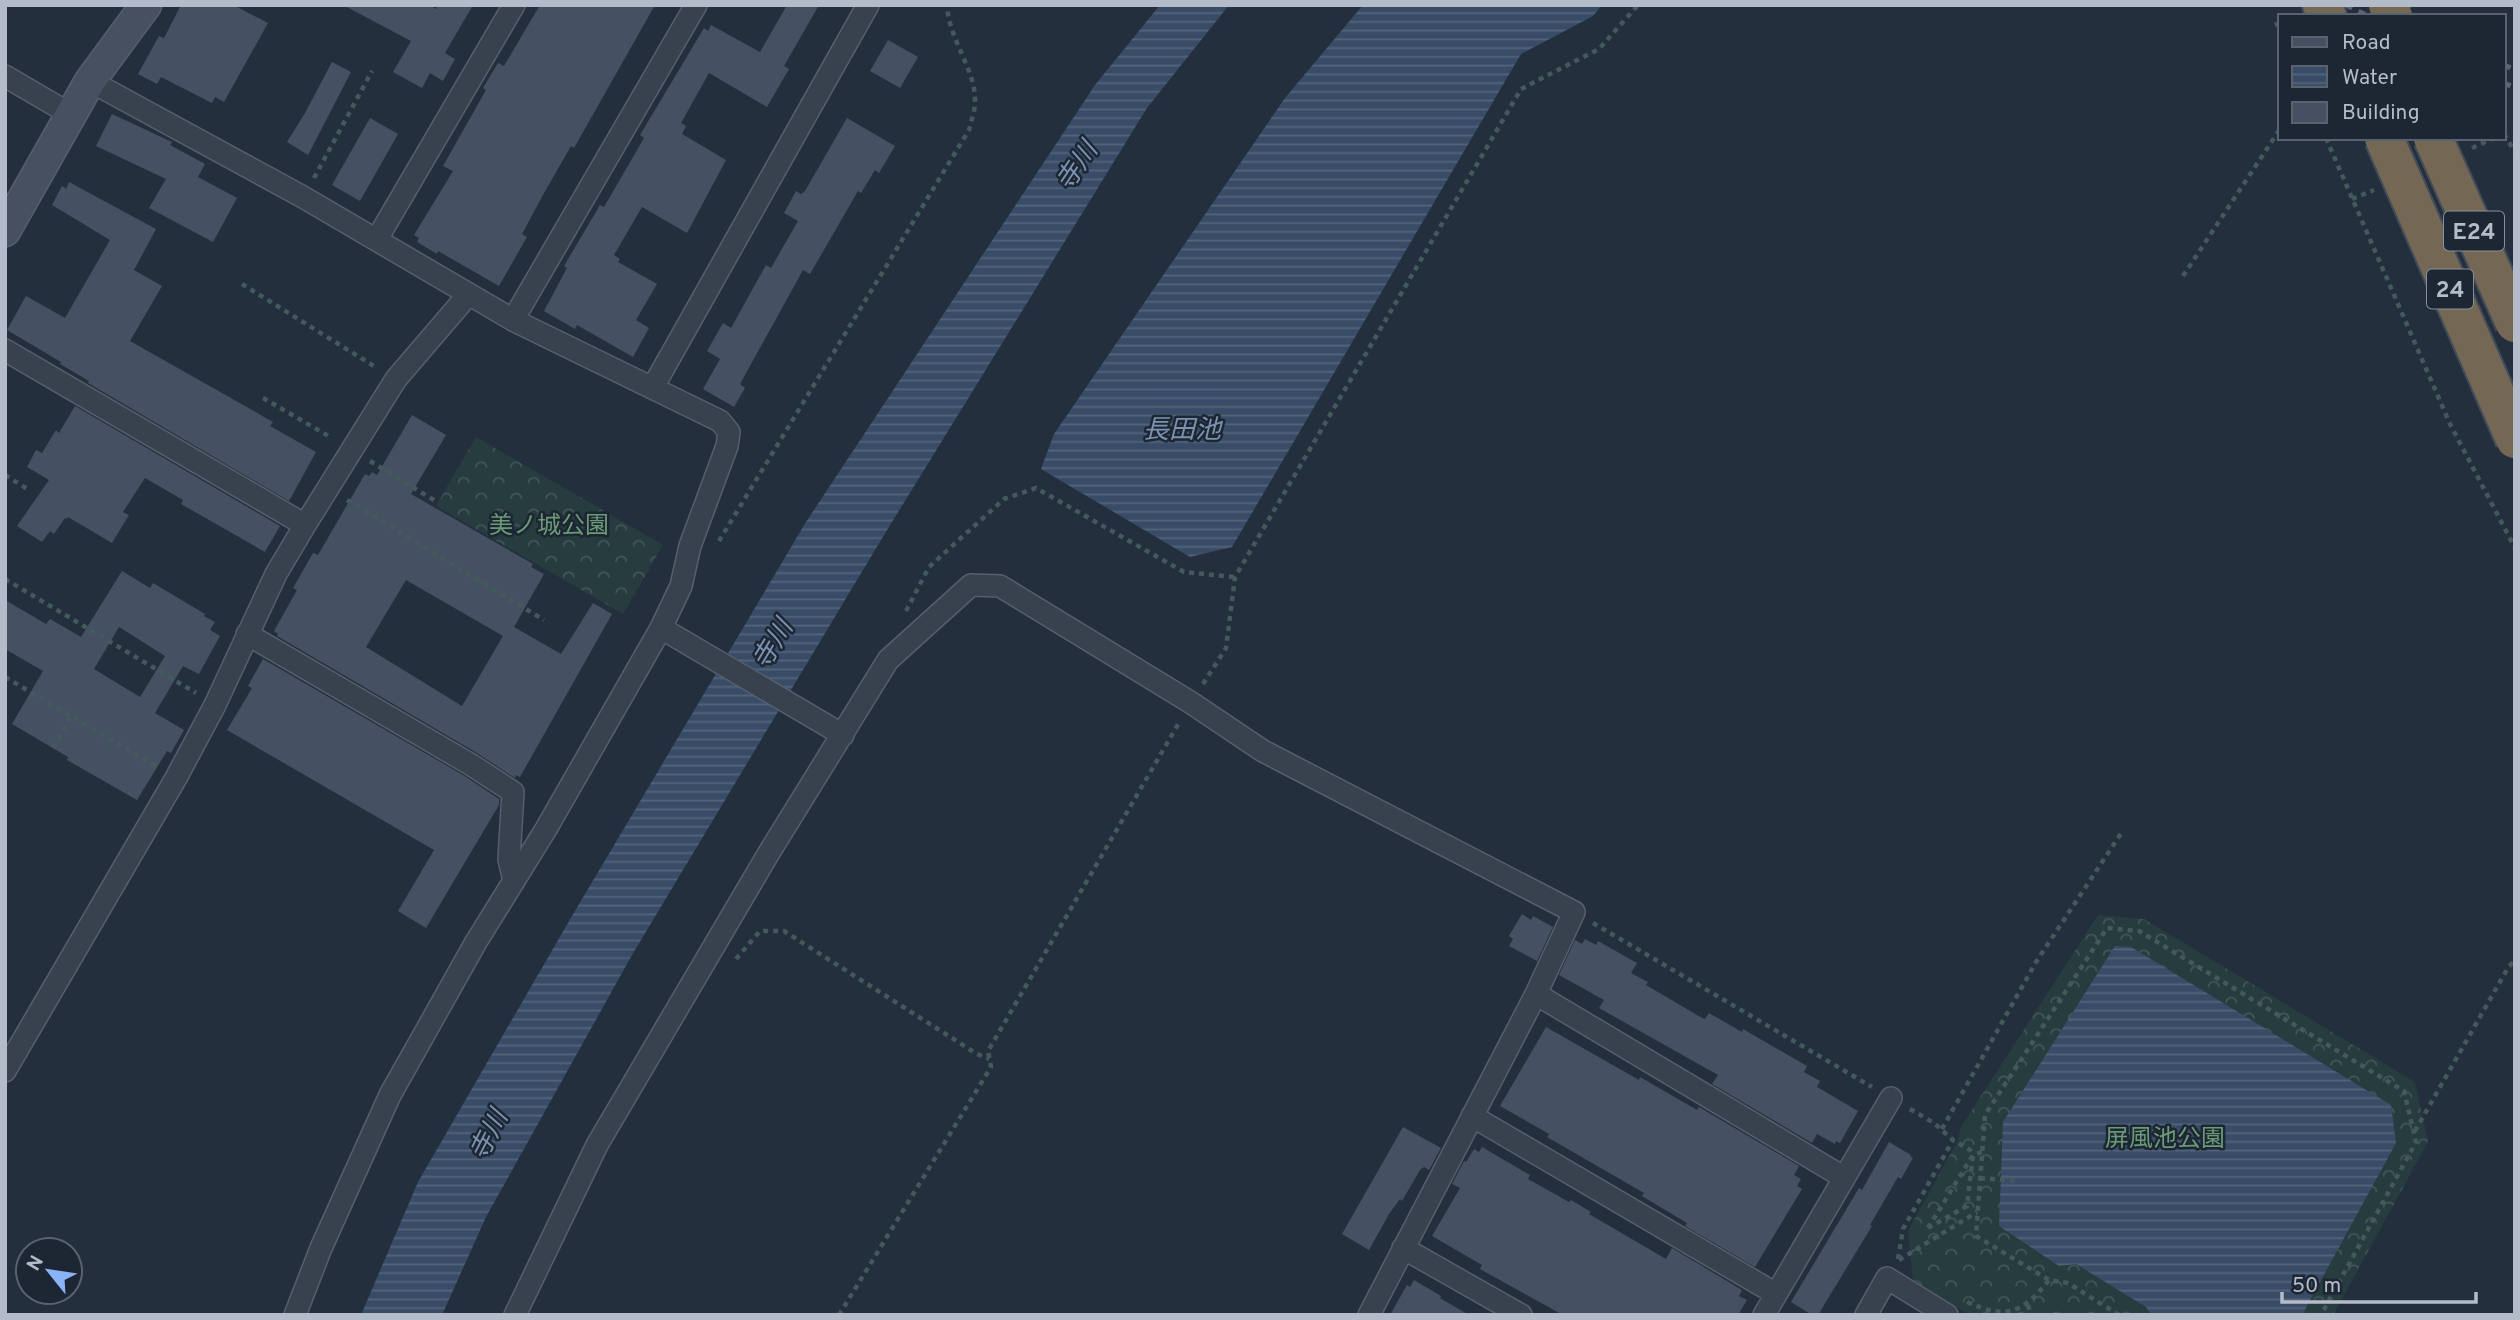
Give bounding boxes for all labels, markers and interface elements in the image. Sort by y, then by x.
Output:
legend [2278,14,2506,140]
text: Road [2342,30,2391,57]
text: Water [2342,65,2397,92]
text: Building [2342,100,2420,127]
water label: 寺川 [1050,134,1108,198]
road number: E24 [2444,212,2504,250]
road number: 24 [2427,270,2473,308]
water label: 長田池 [1143,415,1224,448]
park label: 美ノ城公園 [489,512,609,542]
water label: 寺川 [747,612,803,676]
water label: 寺川 [464,1103,518,1167]
park label: 屏風池公園 [2105,1125,2225,1155]
north arrow [14,1236,84,1306]
text: N [22,1252,50,1275]
scale bar [2282,1260,2476,1304]
text: 50 m [2292,1273,2341,1300]

